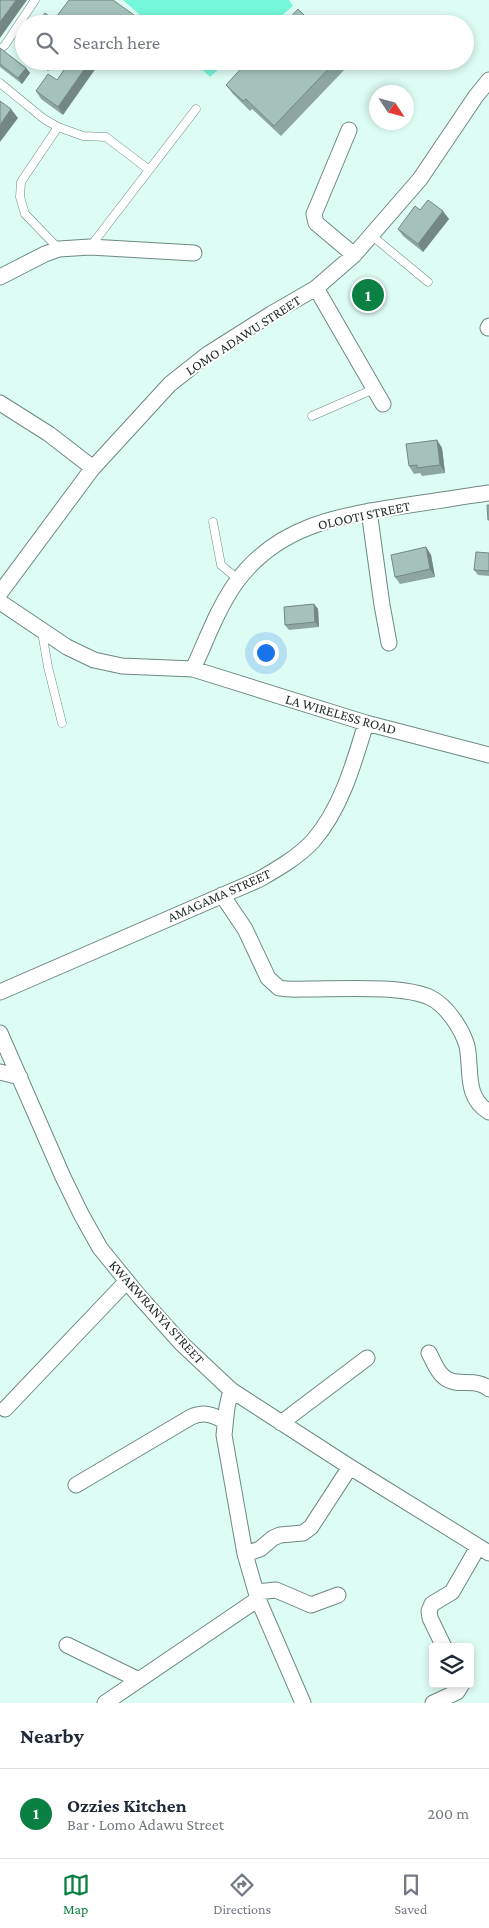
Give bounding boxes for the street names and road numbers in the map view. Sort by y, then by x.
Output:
street label: LOMO ADAWU STREET [182,292,304,378]
street label: OLOOTI STREET [316,497,412,533]
street label: LA WIRELESS ROAD [284,691,398,737]
street label: AMAGAMA STREET [165,865,273,925]
street label: KWAKWRANYA STREET [106,1257,208,1368]

